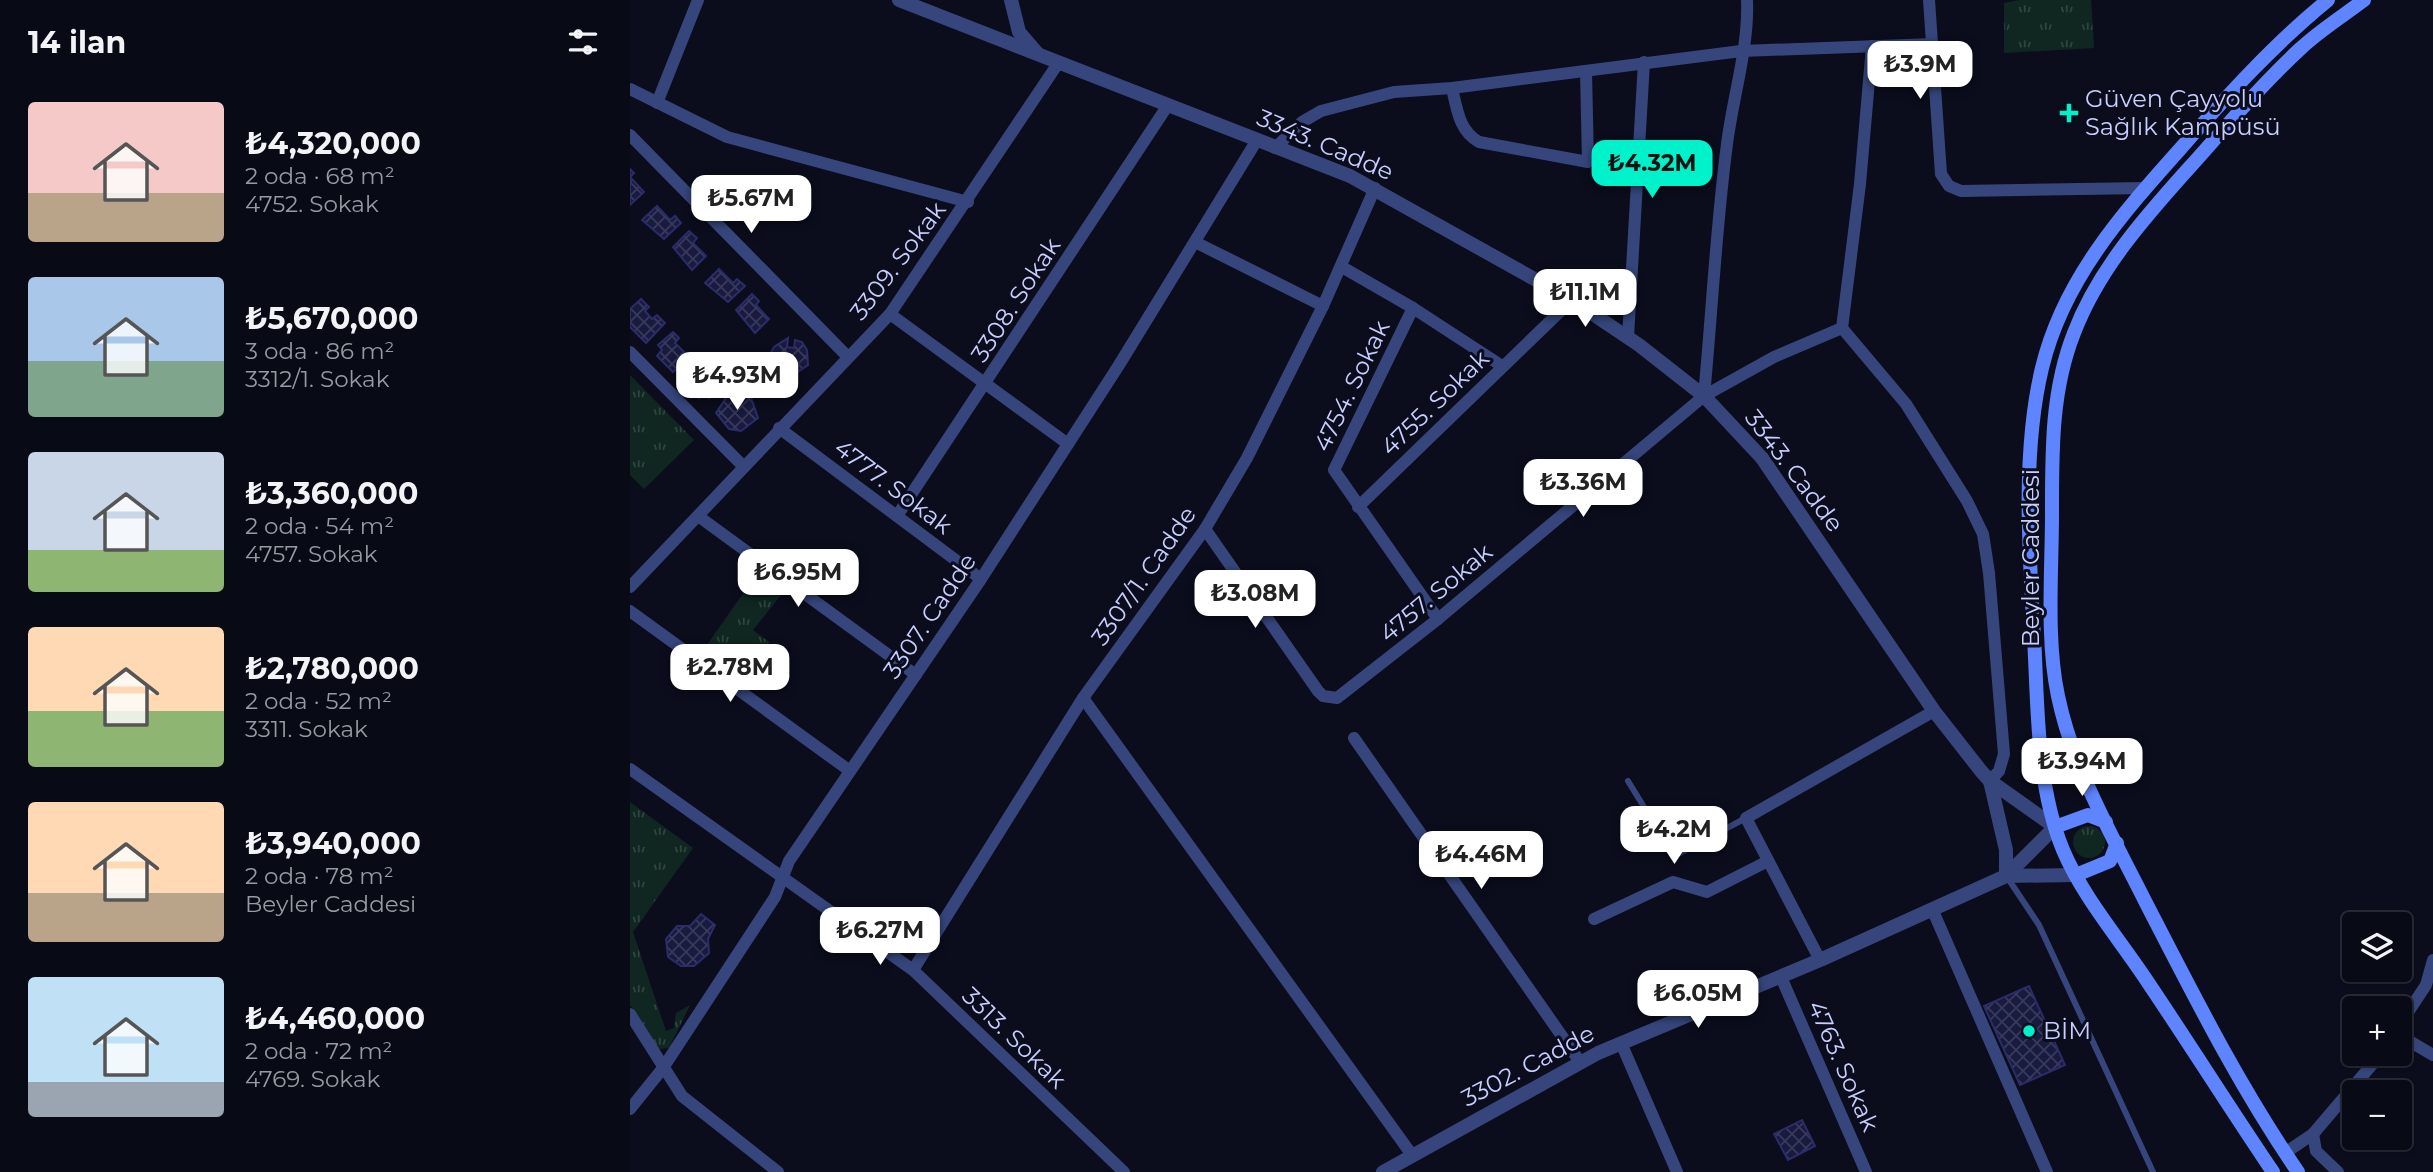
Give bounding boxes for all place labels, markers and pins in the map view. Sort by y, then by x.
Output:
pin: ₺3.9M [1871,42,1969,101]
place label: Güven Çayyolu Sağlık Kampüsü [2085,84,2281,141]
marker: Güven Çayyolu Sağlık Kampüsü [2059,103,2079,123]
pin: ₺4.32M [1595,140,1709,200]
pin: ₺5.67M [694,176,808,235]
pin: ₺11.1M [1528,270,1642,329]
pin: ₺4.93M [680,352,794,412]
pin: ₺3.36M [1526,460,1640,519]
pin: ₺6.95M [741,550,855,609]
pin: ₺3.08M [1198,570,1312,630]
pin: ₺2.78M [673,644,787,704]
pin: ₺3.94M [2025,738,2139,798]
pin: ₺4.2M [1625,806,1723,866]
pin: ₺4.46M [1424,832,1538,891]
pin: ₺6.27M [823,908,937,967]
pin: ₺6.05M [1641,970,1755,1030]
place label: BİM [2043,1016,2091,1045]
marker: BİM [2021,1023,2037,1039]

